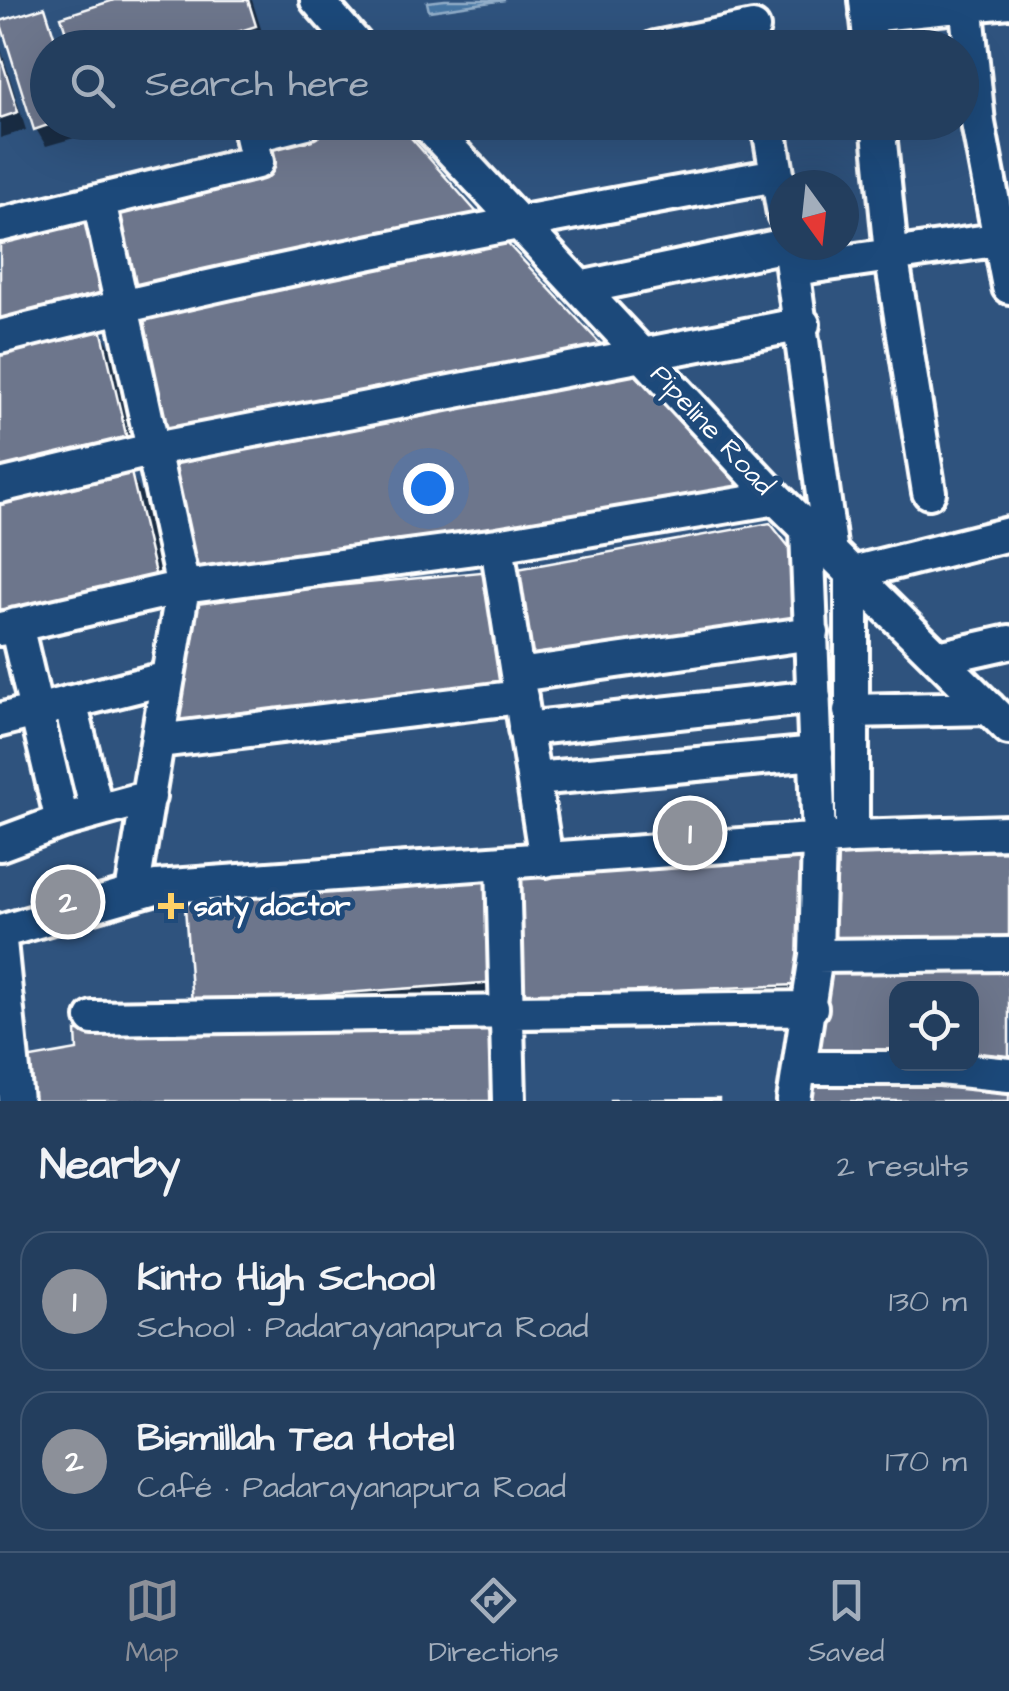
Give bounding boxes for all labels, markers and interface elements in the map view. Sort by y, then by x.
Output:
search box [30,30,979,140]
icon: search [65,58,120,113]
text: Search here [145,59,369,111]
north arrow [769,170,859,260]
street label: Pipeline Road [641,356,783,504]
your location [403,463,454,514]
pin: 1 [658,796,722,870]
pin: 2 [36,864,100,940]
place label: saty doctor [194,887,351,929]
marker: saty doctor [158,893,184,919]
map controls [889,981,979,1071]
button: locate [889,981,979,1071]
text: Nearby [40,1137,180,1195]
text: 2 results [837,1144,969,1189]
text: Kinto High School [137,1253,435,1305]
text: 1 [72,1279,77,1324]
text: 130 m [889,1279,967,1324]
text: School · Padarayanapura Road [137,1305,589,1350]
text: Bismillah Tea Hotel [137,1413,455,1465]
text: 2 [65,1439,84,1484]
text: 170 m [885,1439,967,1484]
text: Café · Padarayanapura Road [137,1465,566,1510]
tab: Map [125,1573,180,1672]
tab: Directions [429,1573,559,1672]
tab: Saved [808,1573,884,1672]

